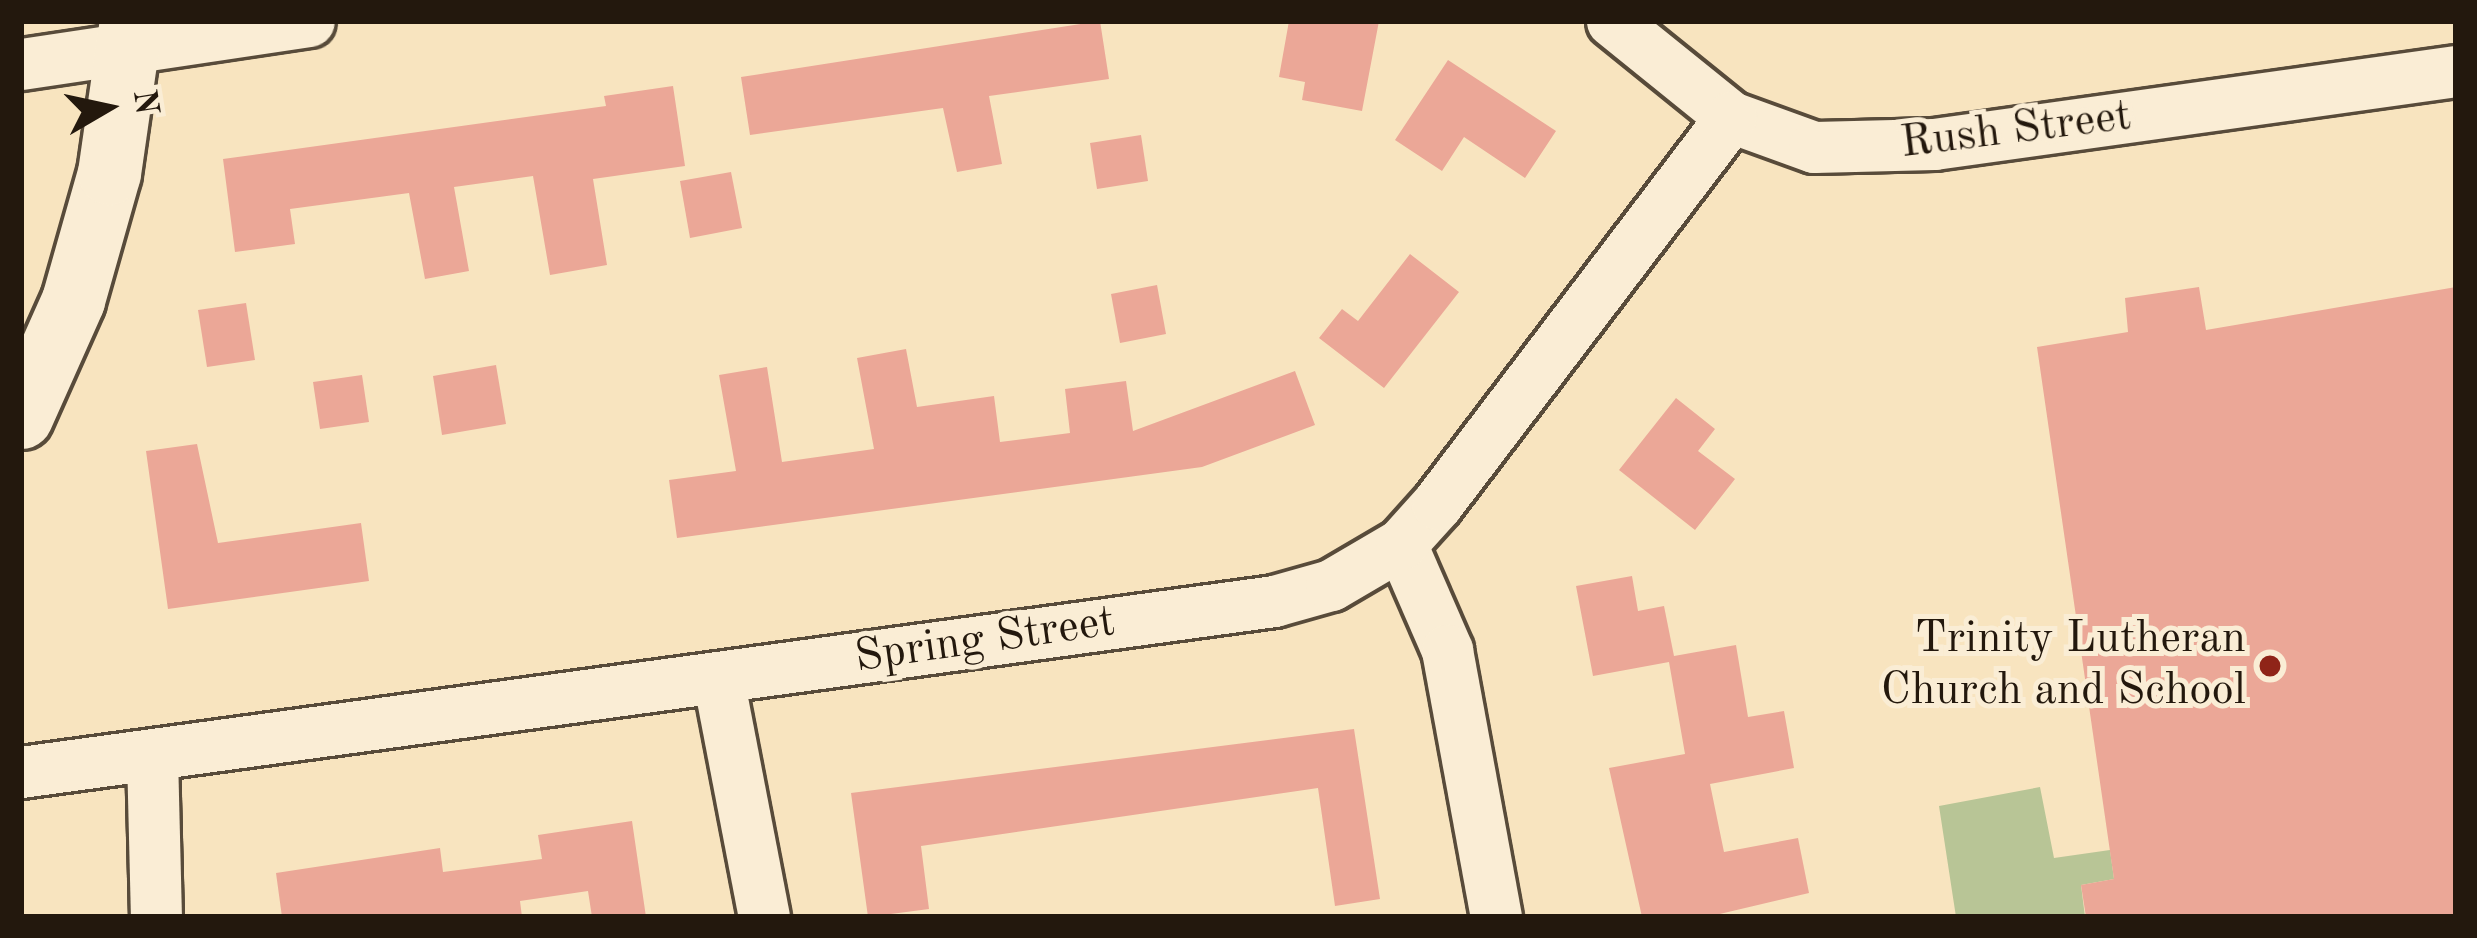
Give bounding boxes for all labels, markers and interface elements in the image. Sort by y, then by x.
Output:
north arrow [48,48,168,168]
text: N [126,87,162,117]
street label: Rush Street [1898,90,2134,172]
street label: Spring Street [851,596,1119,686]
place label: Trinity Lutheran Church and School [1881,613,2246,719]
marker: Trinity Lutheran Church and School [2257,653,2283,679]

